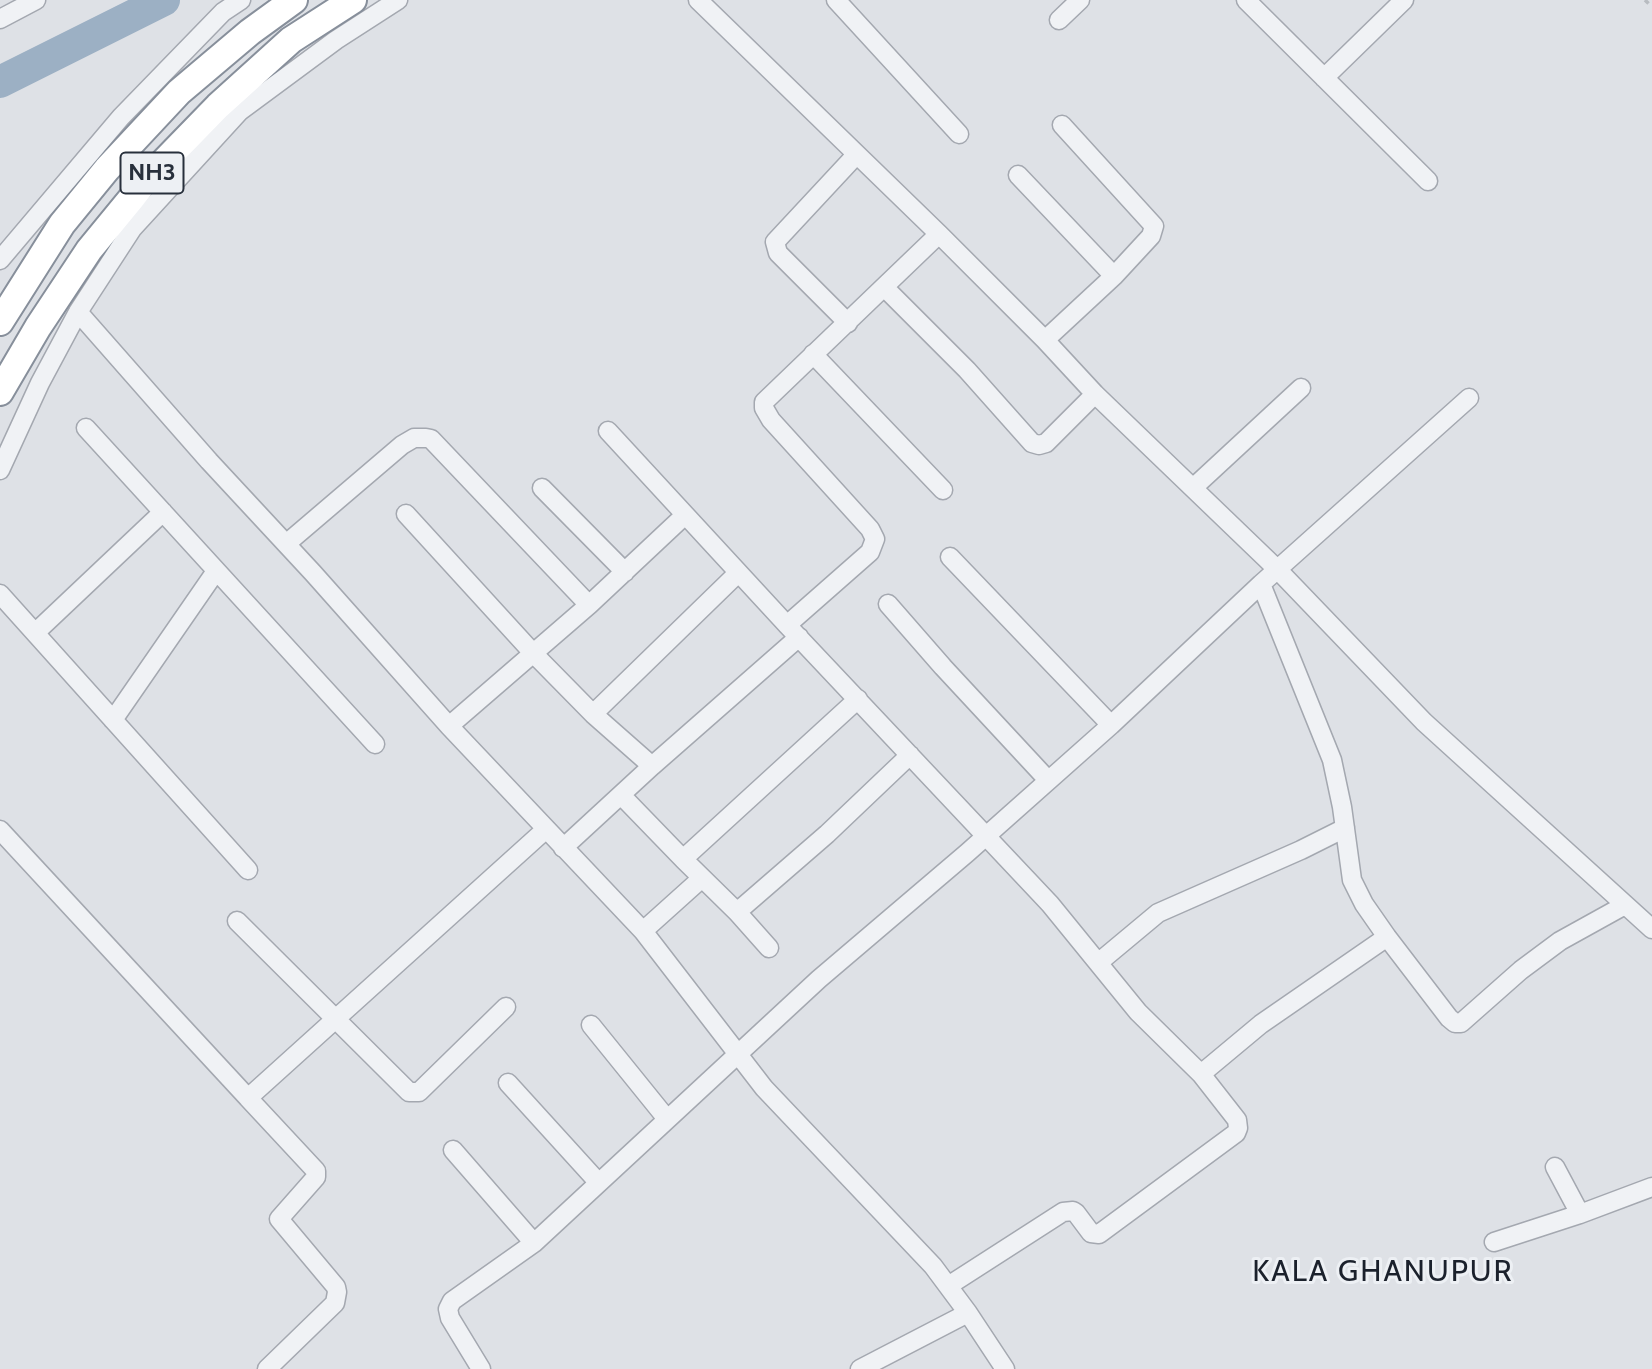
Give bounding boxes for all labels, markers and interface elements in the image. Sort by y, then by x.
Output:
road number: NH3 [120,153,184,194]
district label: KALA GHANUPUR [1254,1254,1512,1290]

